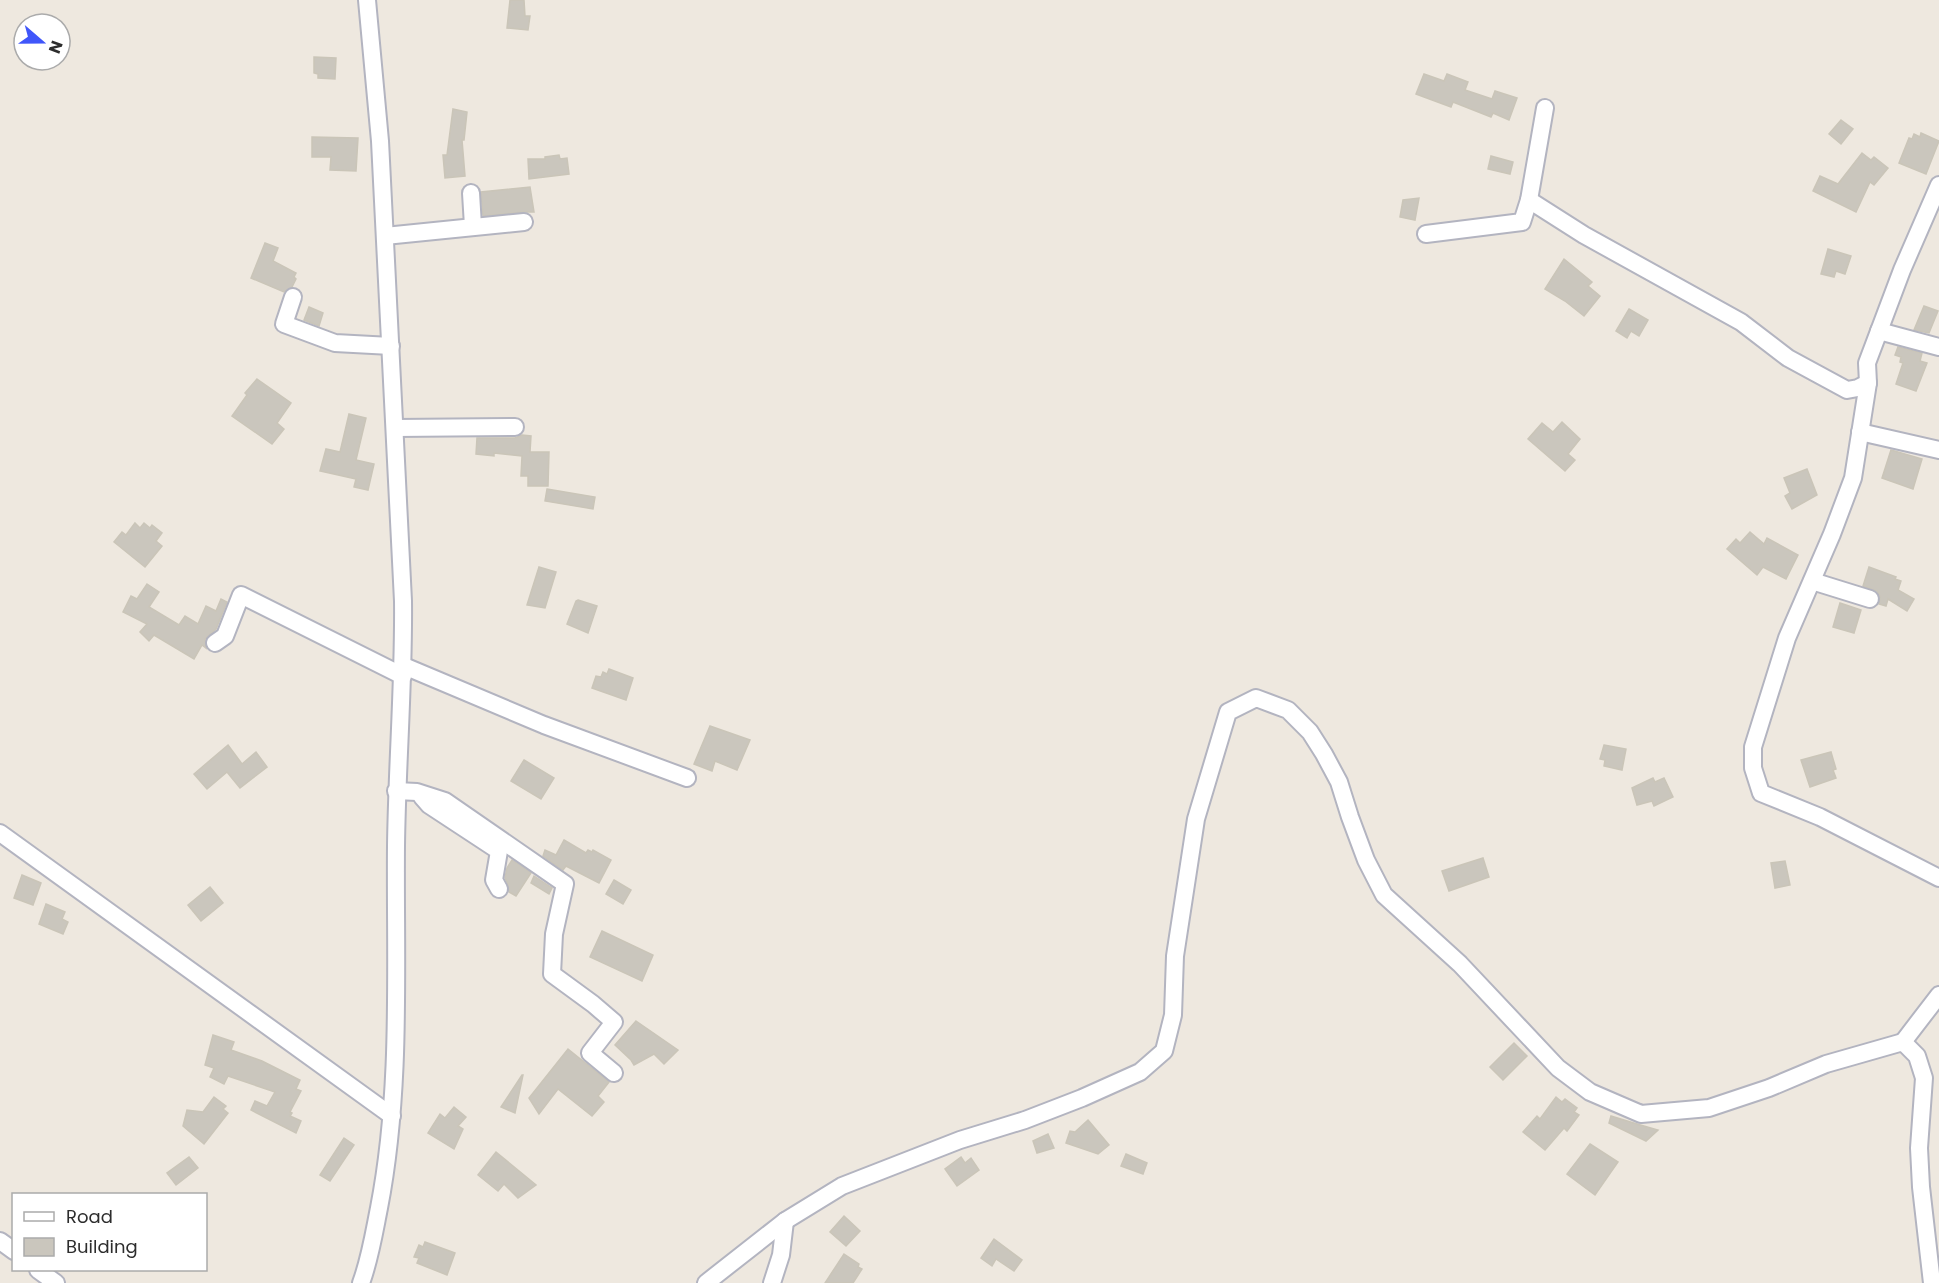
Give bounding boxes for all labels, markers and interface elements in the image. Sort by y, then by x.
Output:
north arrow [12,12,72,72]
text: N [43,37,68,57]
legend [12,1193,207,1271]
text: Road [66,1204,113,1229]
text: Building [66,1234,138,1259]

